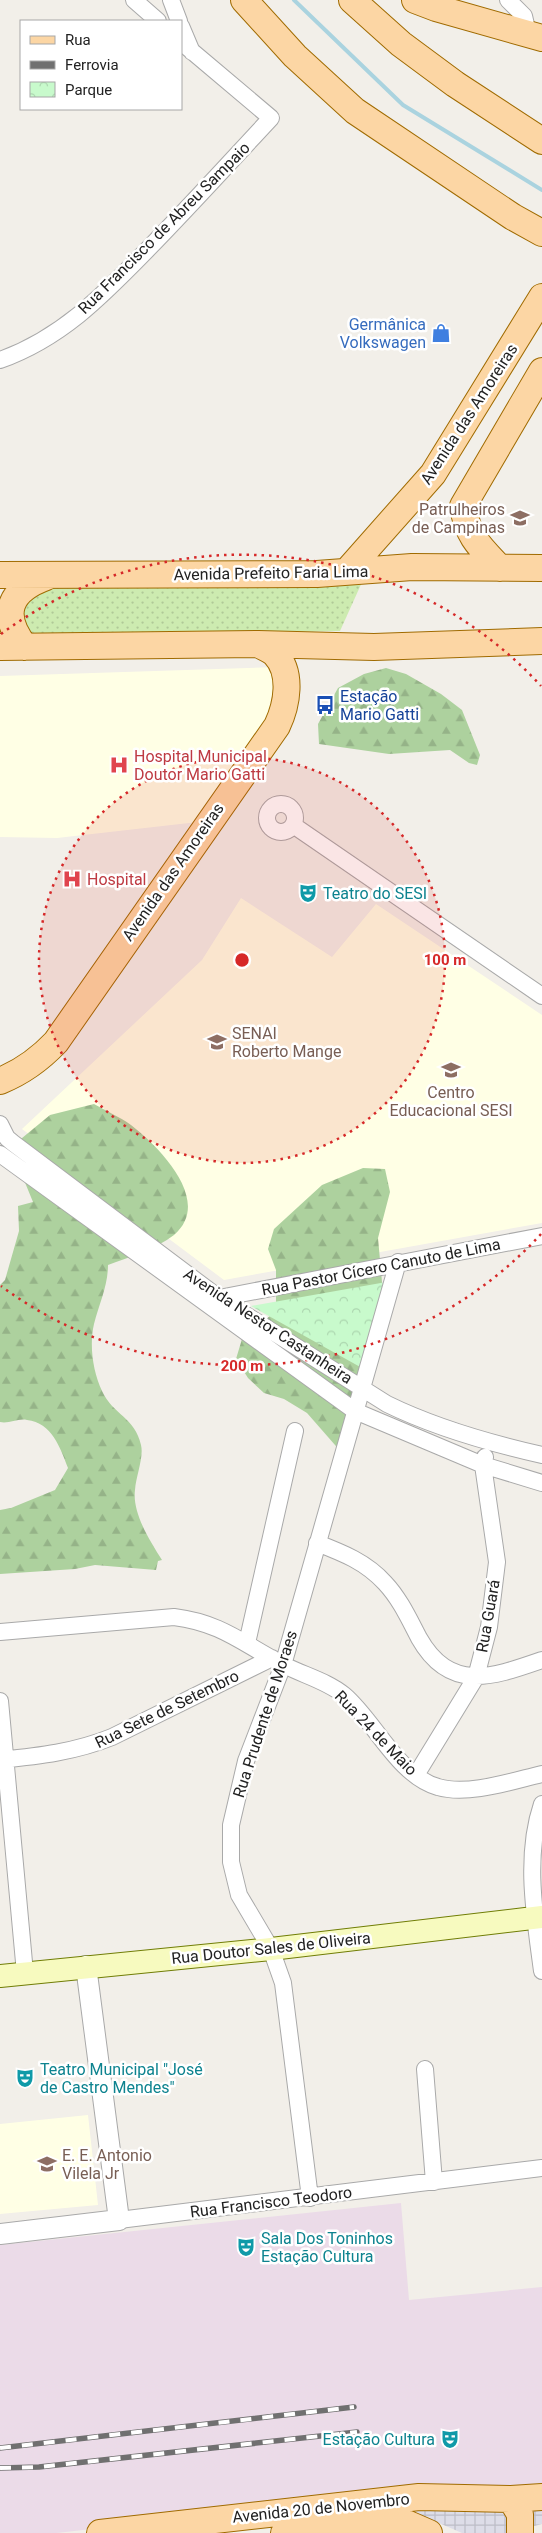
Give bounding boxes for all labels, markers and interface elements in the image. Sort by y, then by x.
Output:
legend [20,20,182,110]
text: Rua [65,31,91,49]
text: Ferrovia [65,56,119,74]
text: Parque [65,81,112,99]
street label: Rua Francisco de Abreu Sampaio [74,138,254,318]
place label: Germânica Volkswagen [340,315,426,352]
shop icon: Germânica Volkswagen [430,322,452,344]
street label: Avenida das Amoreiras [416,340,522,488]
place label: Patrulheiros de Campinas [412,500,505,537]
school or university icon: Patrulheiros de Campinas [509,507,531,529]
street label: Avenida Prefeito Faria Lima [173,562,369,584]
place label: Estação Mario Gatti [340,687,419,724]
bus stop icon: Estação Mario Gatti [314,694,336,716]
place label: Hospital Municipal Doutor Mario Gatti [134,747,267,784]
hospital icon: Hospital Municipal Doutor Mario Gatti [108,754,130,776]
street label: Avenida das Amoreiras [118,799,228,945]
hospital icon: Hospital [61,868,83,890]
place label: Hospital [87,870,147,889]
theatre icon: Teatro do SESI [297,882,319,904]
place label: Teatro do SESI [323,884,427,903]
centre of rings [233,951,251,969]
text: 100 m [424,951,466,969]
place label: SENAI Roberto Mange [232,1024,341,1061]
school or university icon: SENAI Roberto Mange [206,1031,228,1053]
school or university icon: Centro Educacional SESI [440,1059,462,1081]
place label: Centro Educacional SESI [389,1083,513,1120]
street label: Rua Pastor Cícero Canuto de Lima [260,1234,502,1300]
street label: Avenida Nestor Castanheira [180,1264,356,1388]
text: 200 m [221,1357,263,1375]
street label: Rua Guará [472,1578,504,1654]
street label: Rua Prudente de Moraes [229,1628,301,1800]
street label: Rua Sete de Setembro [92,1666,242,1752]
street label: Rua 24 de Maio [331,1687,421,1779]
street label: Rua Doutor Sales de Oliveira [170,1928,372,1968]
place label: Teatro Municipal "José de Castro Mendes" [40,2060,203,2097]
theatre icon: Teatro Municipal "José de Castro Mendes" [14,2067,36,2089]
place label: E. E. Antonio Vilela Jr [62,2146,152,2183]
school or university icon: E. E. Antonio Vilela Jr [36,2153,58,2175]
street label: Rua Francisco Teodoro [189,2183,353,2221]
place label: Sala Dos Toninhos Estação Cultura [261,2229,393,2266]
theatre icon: Sala Dos Toninhos Estação Cultura [235,2236,257,2258]
theatre icon: Estação Cultura [439,2428,461,2450]
place label: Estação Cultura [323,2430,435,2449]
street label: Avenida 20 de Novembro [231,2489,411,2527]

